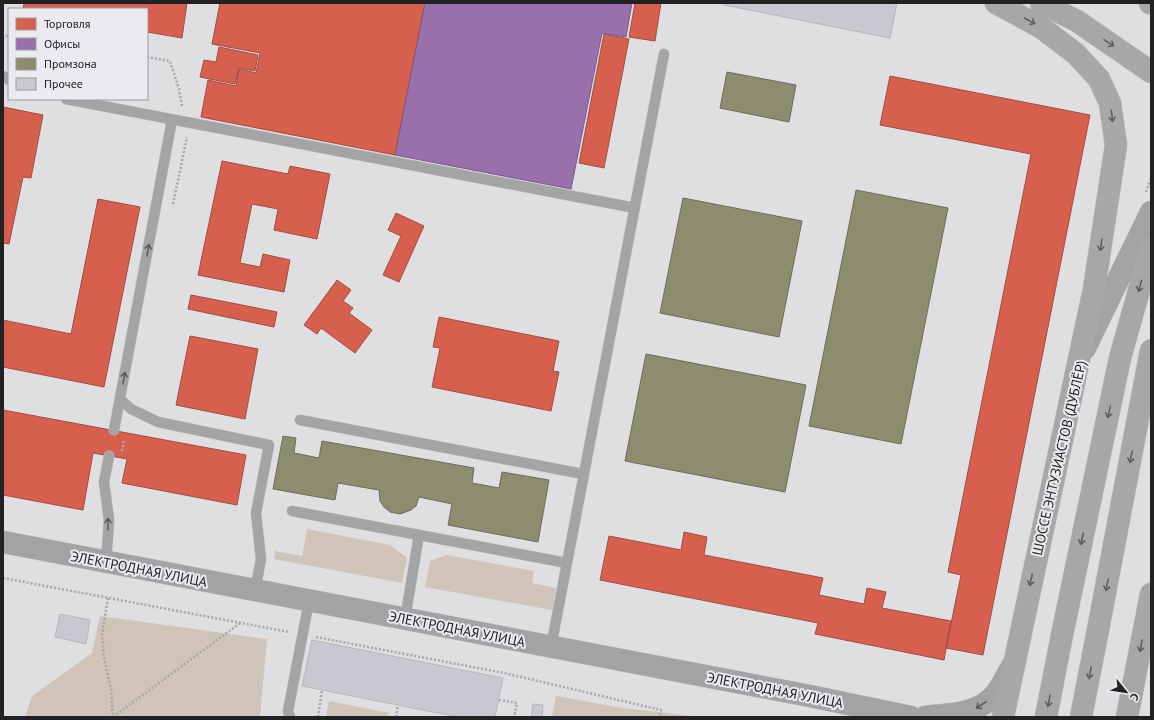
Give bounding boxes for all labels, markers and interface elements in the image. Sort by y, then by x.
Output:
legend [8,8,148,100]
text: Торговля [44,16,90,31]
one-way arrow [1024,18,1036,26]
text: Офисы [44,36,80,51]
one-way arrow [1103,39,1114,47]
text: Промзона [44,56,97,71]
text: Прочее [44,76,83,91]
one-way arrow [1108,109,1116,122]
one-way arrow [1097,238,1105,251]
one-way arrow [144,244,152,257]
one-way arrow [1136,279,1143,292]
street label: ШОССЕ ЭНТУЗИАСТОВ (ДУБЛЁР) [1028,359,1090,557]
one-way arrow [120,372,128,385]
one-way arrow [1104,405,1112,418]
one-way arrow [1127,450,1135,463]
one-way arrow [104,518,112,531]
one-way arrow [1078,532,1086,545]
street label: ЭЛЕКТРОДНАЯ УЛИЦА [69,547,210,591]
one-way arrow [1027,573,1035,586]
one-way arrow [1102,578,1110,591]
street label: ЭЛЕКТРОДНАЯ УЛИЦА [387,607,528,651]
one-way arrow [1137,640,1145,653]
one-way arrow [1085,666,1093,679]
street label: ЭЛЕКТРОДНАЯ УЛИЦА [705,668,846,712]
north arrow [1106,672,1146,712]
text: С [1127,691,1142,703]
one-way arrow [1045,694,1053,707]
one-way arrow [976,701,987,709]

